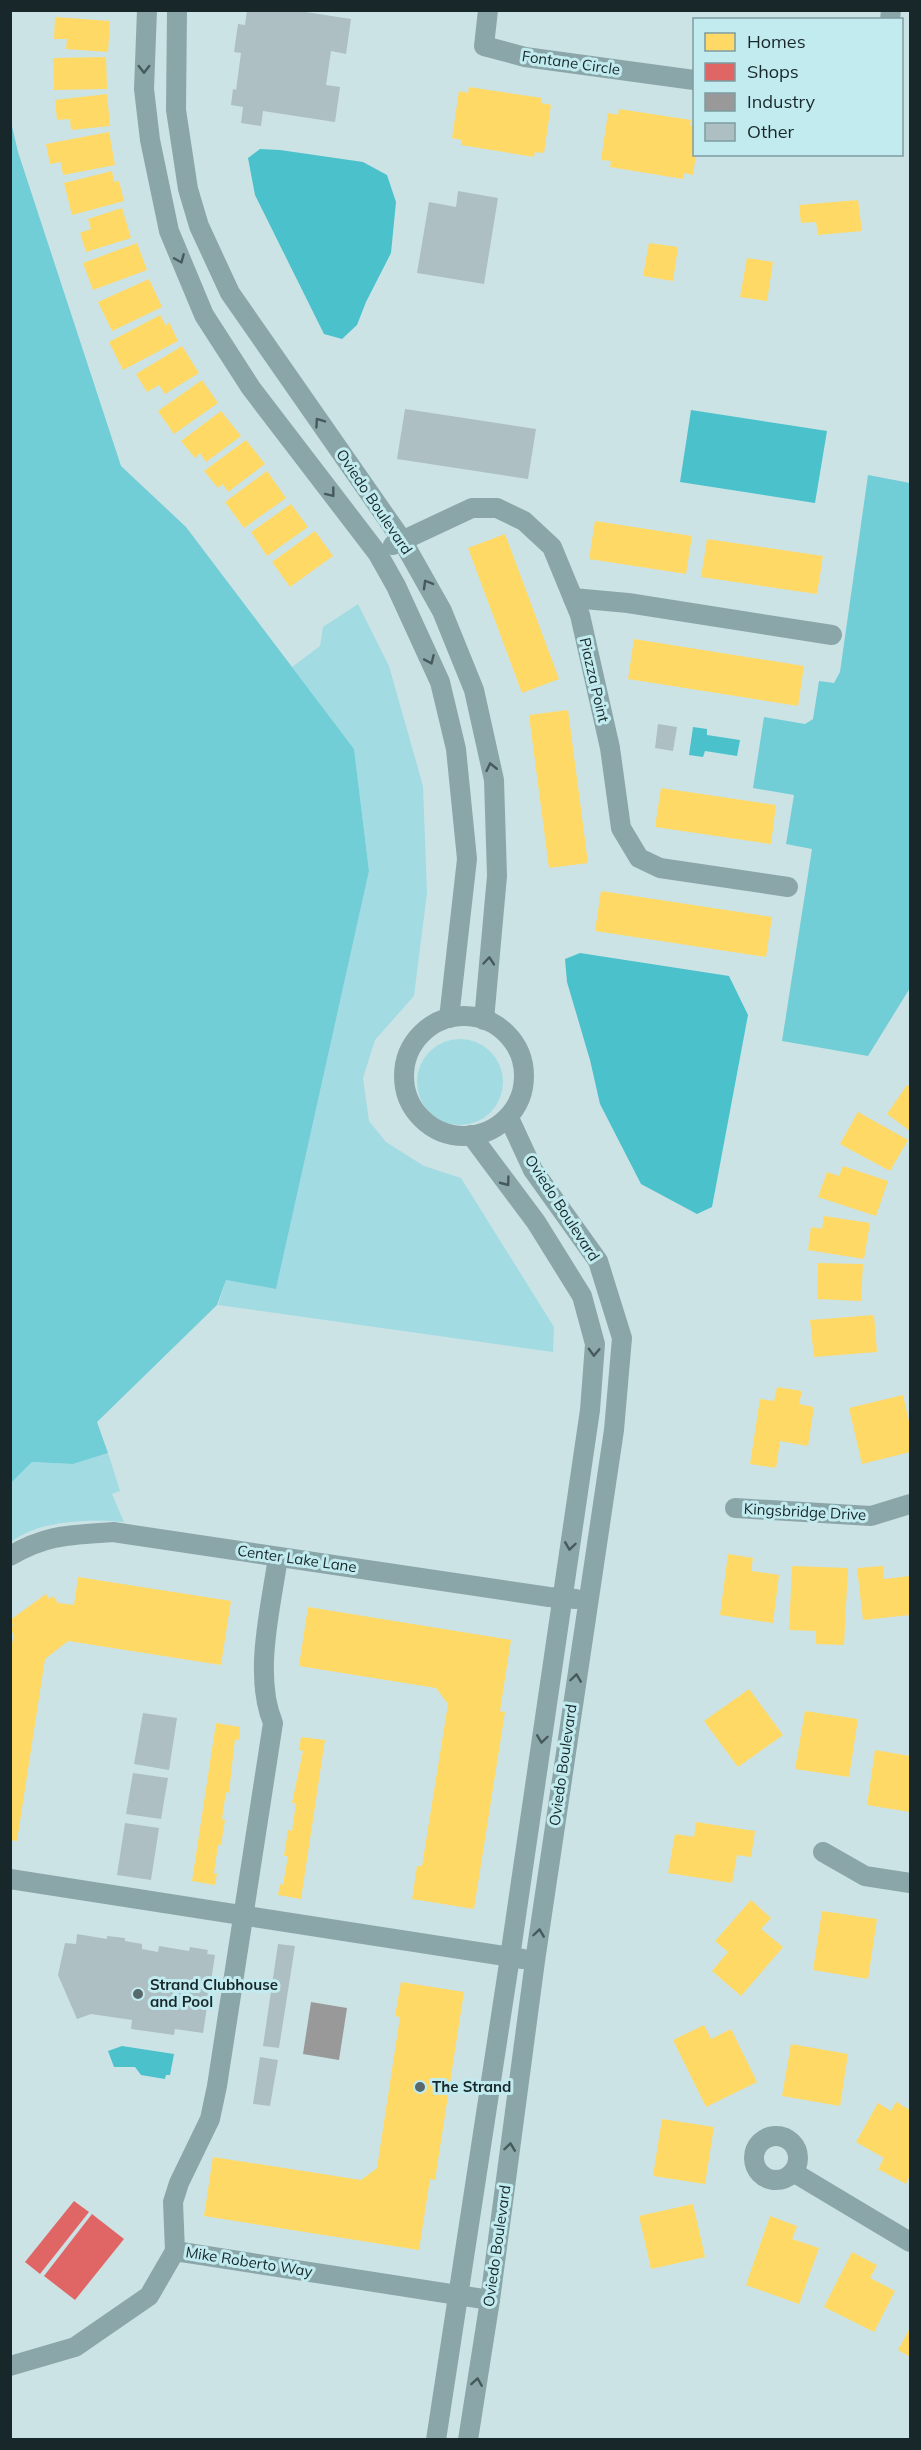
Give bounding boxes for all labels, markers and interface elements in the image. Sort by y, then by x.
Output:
legend [693,18,903,156]
text: Homes [747,30,806,53]
street label: Fontane Circle [521,46,621,79]
text: Shops [747,60,799,83]
one-way arrow [138,64,150,73]
text: Industry [747,90,816,113]
text: Other [747,120,795,143]
one-way arrow [173,253,185,264]
one-way arrow [315,417,326,428]
street label: Oviedo Boulevard [332,445,417,558]
one-way arrow [323,486,334,497]
one-way arrow [423,580,434,590]
street label: Piazza Point [576,636,613,724]
one-way arrow [422,653,434,664]
one-way arrow [485,762,498,772]
one-way arrow [482,957,495,966]
street label: Oviedo Boulevard [521,1151,604,1264]
one-way arrow [499,1176,510,1187]
one-way arrow [588,1348,601,1357]
street label: Kingsbridge Drive [743,1499,867,1524]
street label: Center Lake Lane [236,1541,358,1576]
one-way arrow [565,1541,577,1550]
one-way arrow [570,1673,582,1682]
street label: Oviedo Boulevard [545,1703,580,1827]
one-way arrow [536,1733,549,1743]
one-way arrow [533,1928,545,1938]
place label: Strand Clubhouse and Pool [150,1975,278,2011]
marker: Strand Clubhouse and Pool [131,1987,145,2001]
place label: The Strand [432,2077,511,2096]
marker: The Strand [413,2080,427,2094]
one-way arrow [503,2142,516,2152]
street label: Oviedo Boulevard [479,2184,514,2308]
street label: Mike Roberto Way [184,2242,314,2281]
one-way arrow [470,2377,482,2386]

